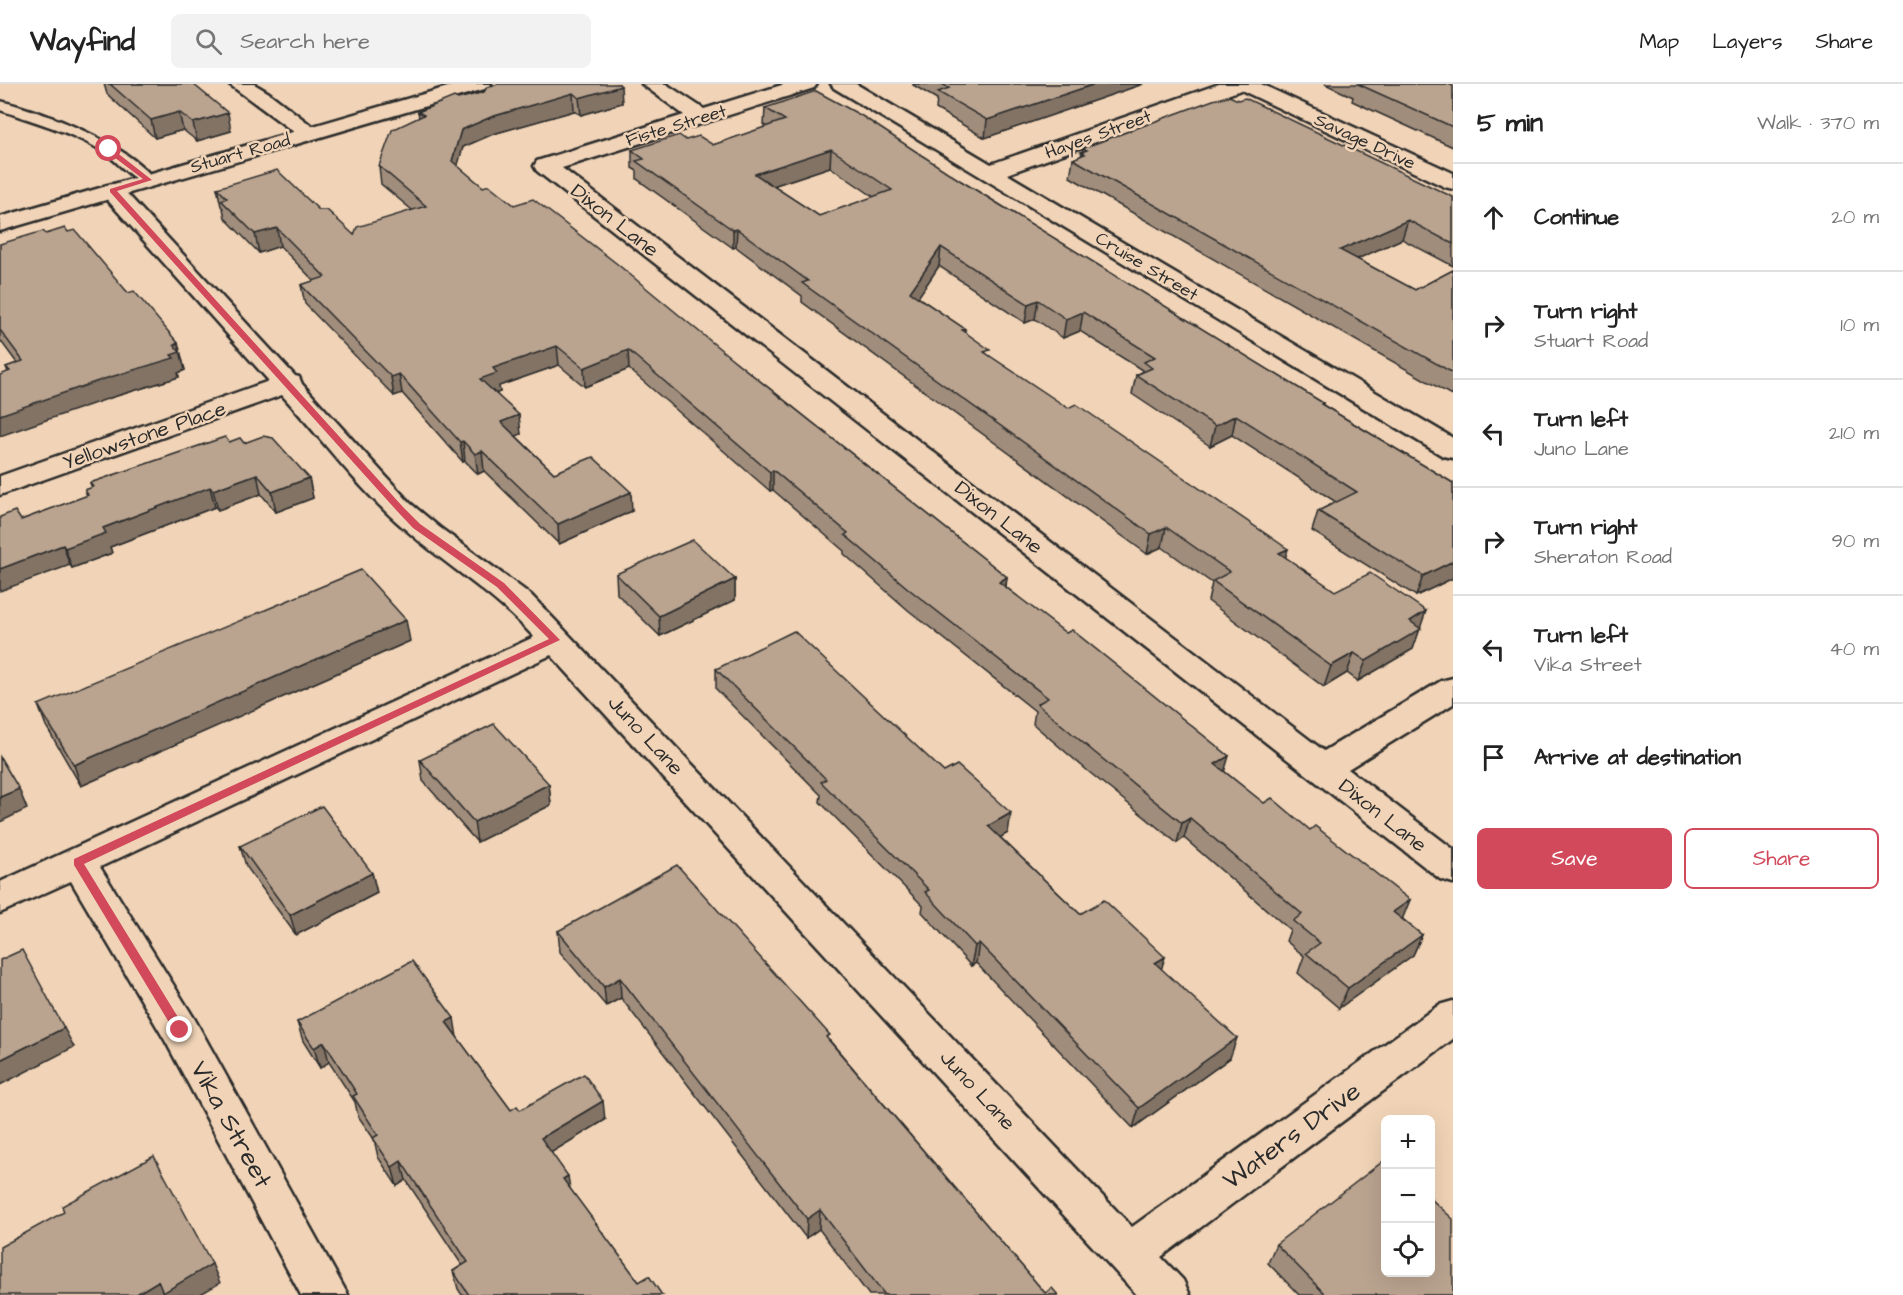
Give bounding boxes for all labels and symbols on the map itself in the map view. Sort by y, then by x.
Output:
street label: Fiste Street [623,98,730,153]
street label: Hayes Street [1042,103,1156,166]
street label: Savage Drive [1310,107,1420,177]
street label: Stuart Road [187,127,293,180]
route start [95,135,121,161]
street label: Dixon Lane [565,177,665,264]
street label: Cruise Street [1091,226,1204,307]
street label: Yellowstone Place [59,394,230,477]
street label: Dixon Lane [949,474,1049,561]
street label: Juno Lane [601,689,690,782]
street label: Dixon Lane [1333,772,1433,859]
route end [166,1016,192,1042]
street label: Juno Lane [933,1044,1022,1137]
street label: Vika Street [181,1055,281,1195]
street label: Waters Drive [1215,1073,1368,1198]

